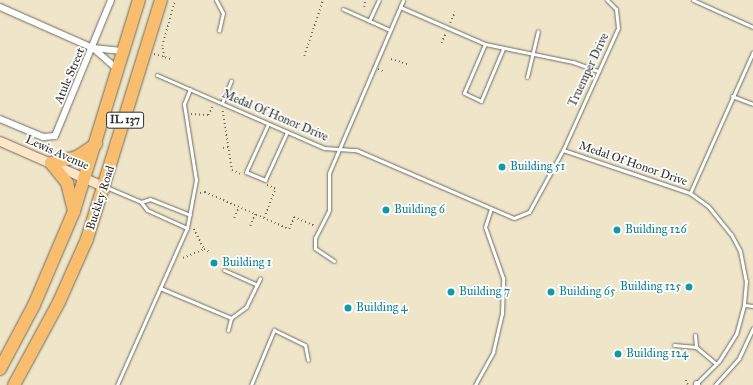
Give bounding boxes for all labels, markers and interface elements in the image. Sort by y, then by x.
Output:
street label: Truemper Drive [566,31,612,109]
street label: Atule Street [52,46,88,106]
street label: Medal Of Honor Drive [220,87,330,145]
road number: IL 137 [106,111,144,129]
street label: Lewis Avenue [23,133,91,173]
street label: Medal Of Honor Drive [577,139,689,189]
place label: Building 51 [510,160,565,174]
marker: Building 51 [497,162,507,172]
street label: Buckley Road [84,164,118,232]
place label: Building 6 [394,203,445,217]
marker: Building 6 [381,205,391,215]
place label: Building 126 [625,223,687,237]
marker: Building 126 [612,225,622,235]
place label: Building 1 [222,256,272,270]
marker: Building 1 [209,258,219,268]
place label: Building 125 [620,280,681,294]
marker: Building 125 [684,282,694,292]
place label: Building 7 [459,285,510,299]
place label: Building 65 [559,285,616,299]
marker: Building 7 [446,287,456,297]
marker: Building 65 [546,287,556,297]
place label: Building 4 [356,301,408,315]
marker: Building 4 [343,303,353,313]
place label: Building 124 [626,347,688,361]
marker: Building 124 [613,349,623,359]

